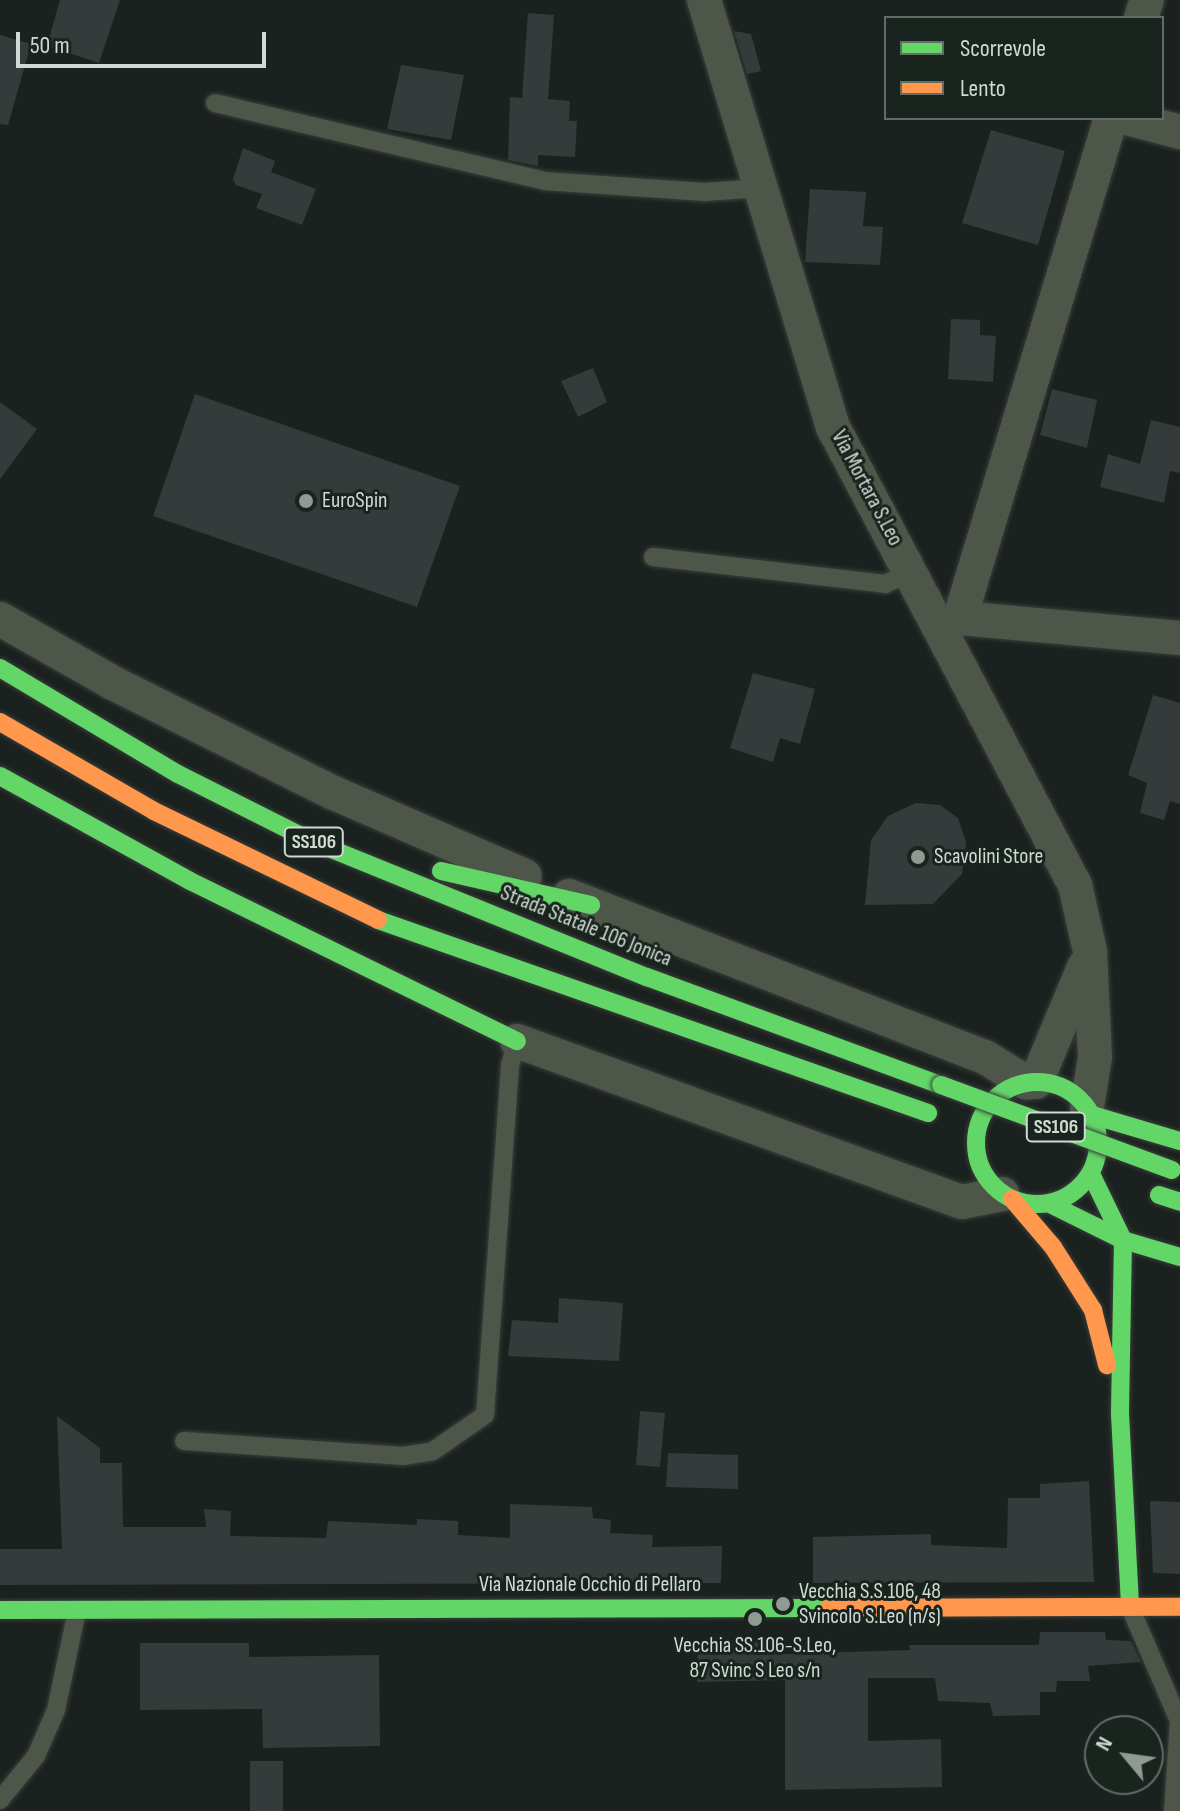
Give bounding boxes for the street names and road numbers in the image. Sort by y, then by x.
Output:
street label: Via Mortara S.Leo [825,426,909,550]
road number: SS106 [282,826,346,858]
street label: Strada Statale 106 Jonica [496,880,676,972]
road number: SS106 [1024,1111,1088,1143]
street label: Via Nazionale Occhio di Pellaro [479,1572,701,1598]

